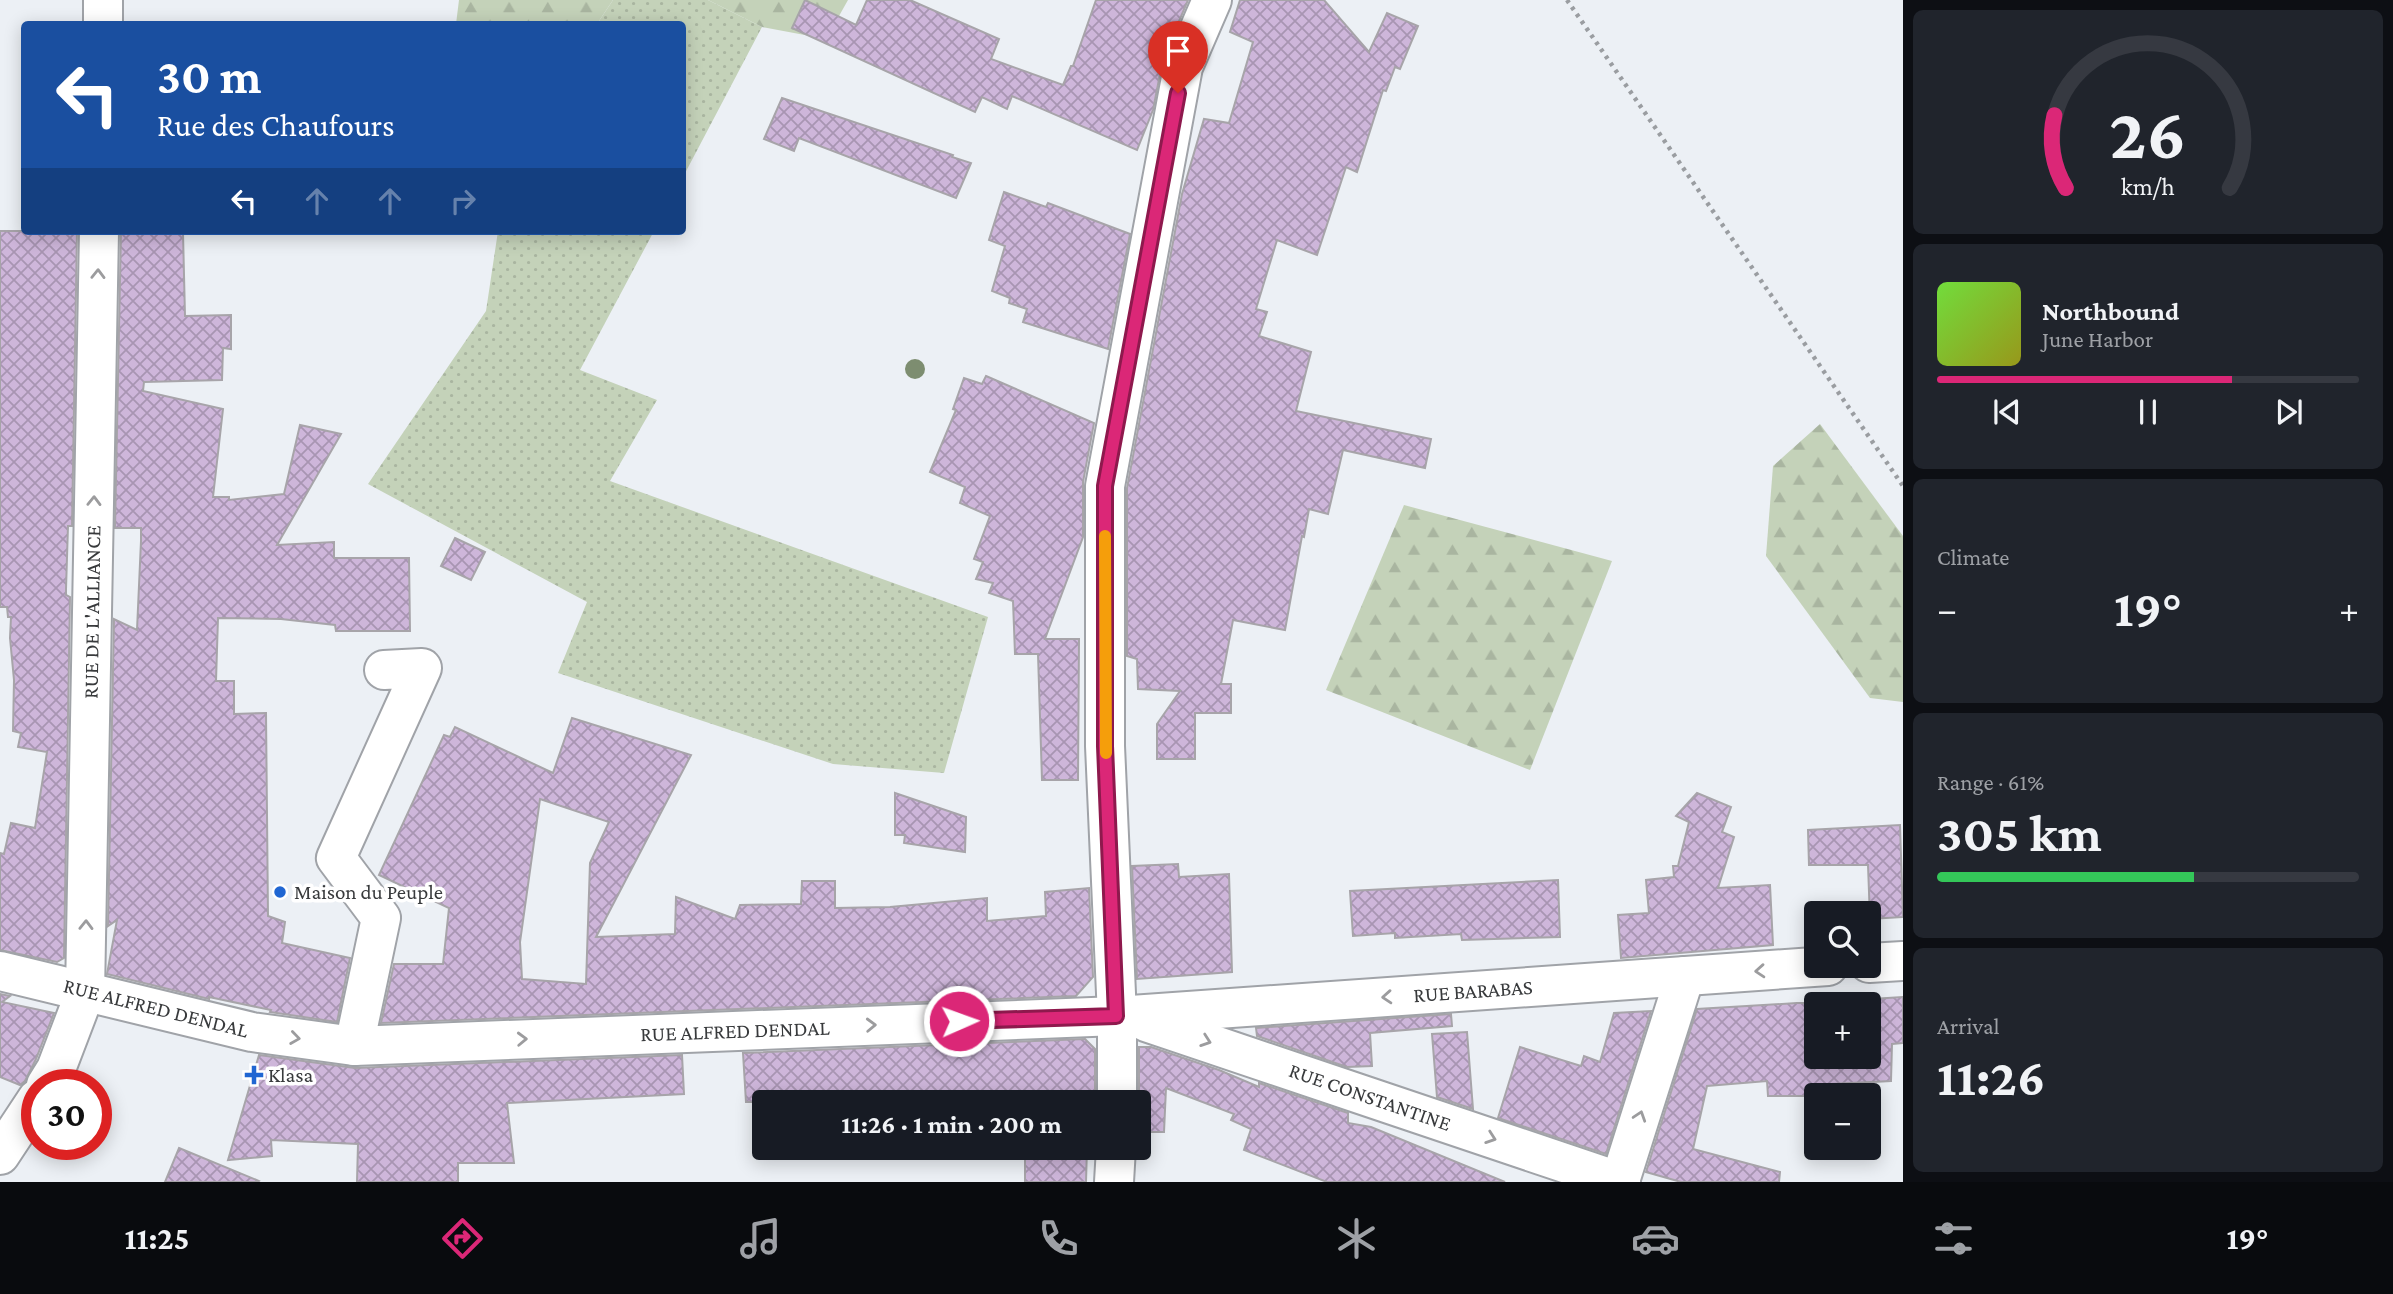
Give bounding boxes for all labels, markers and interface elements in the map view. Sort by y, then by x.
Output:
pin [1148,21,1208,93]
icon: arrive [1159,32,1197,70]
icon: left [42,49,133,140]
text: 30 m [157,49,262,104]
text: 26 [2110,94,2186,175]
text: Rue des Chaufours [157,107,395,143]
text: km/h [2121,173,2175,200]
icon: left [225,182,263,220]
icon: ahead [298,182,336,220]
icon: ahead [371,182,409,220]
icon: right [444,182,482,220]
one-way arrow [90,268,106,279]
text: Northbound [2042,297,2179,326]
text: June Harbor [2042,326,2153,352]
icon: previous [1988,393,2026,431]
icon: pause [2129,393,2167,431]
icon: next [2270,393,2308,431]
one-way arrow [86,496,101,507]
street label: RUE DE L'ALLIANCE [78,525,106,699]
text: Climate [1937,544,2009,570]
text: 19° [2114,579,2182,637]
text: − [1937,588,1957,630]
text: + [2339,588,2359,630]
text: Range · 61% [1937,769,2044,795]
text: 305 km [1937,804,2102,862]
place label: Maison du Peuple [294,880,443,904]
marker: Maison du Peuple [272,884,288,900]
map controls [1804,901,1881,1160]
button: search [1804,901,1881,978]
one-way arrow [78,919,94,930]
one-way arrow [1755,963,1766,978]
street label: RUE ALFRED DENDAL [61,973,251,1043]
street label: RUE BARABAS [1413,975,1534,1007]
position arrow [922,984,996,1058]
one-way arrow [1381,989,1392,1004]
button: + [1804,992,1881,1069]
text: Arrival [1937,1013,2000,1039]
street label: RUE ALFRED DENDAL [640,1016,831,1046]
one-way arrow [866,1018,877,1033]
one-way arrow [289,1030,301,1045]
one-way arrow [516,1032,527,1047]
one-way arrow [1199,1033,1211,1047]
text: 11:26 [1937,1048,2045,1106]
street label: RUE CONSTANTINE [1286,1058,1454,1136]
place label: Klasa [268,1063,314,1087]
marker: Klasa [246,1067,262,1083]
speed limit sign: 30 [21,1069,112,1160]
button: − [1804,1083,1881,1160]
text: 11:26 · 1 min · 200 m [841,1110,1062,1139]
one-way arrow [1632,1111,1647,1123]
one-way arrow [1484,1130,1496,1144]
icon: directions [438,1214,487,1263]
icon: music [736,1214,785,1263]
icon: phone [1034,1214,1083,1263]
icon: climate [1332,1214,1381,1263]
icon: car [1631,1214,1680,1263]
icon: filters [1929,1214,1978,1263]
text: 11:25 [125,1220,189,1256]
text: 19° [2227,1220,2268,1256]

